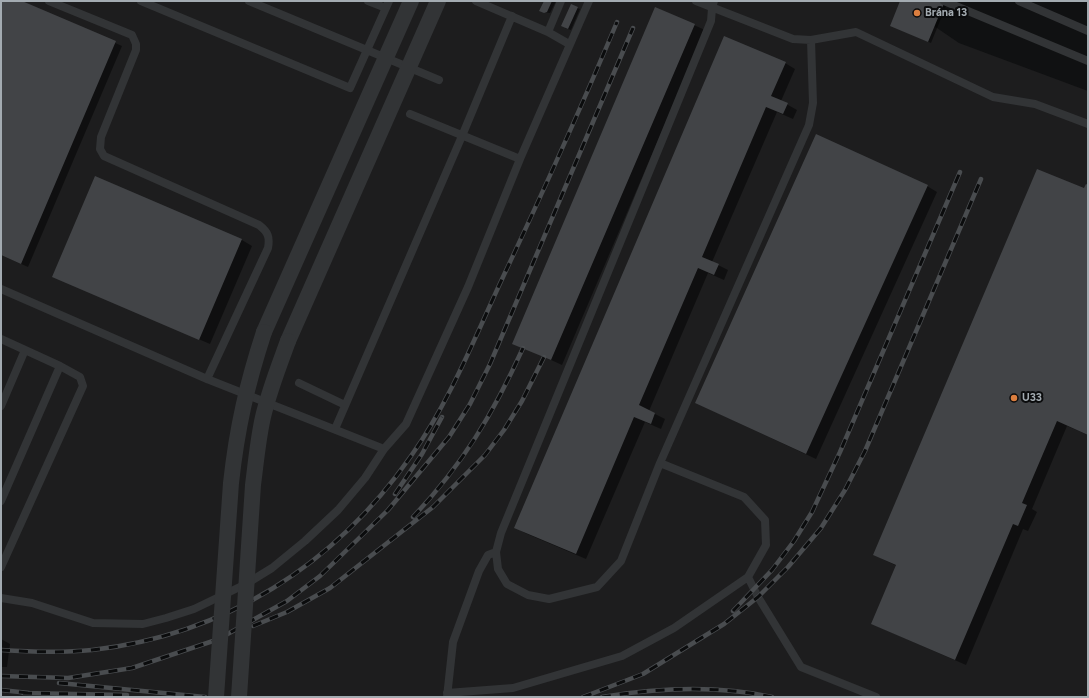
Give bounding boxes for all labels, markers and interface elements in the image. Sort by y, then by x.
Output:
place label: Brána 13 [925,6,967,20]
marker: Brána 13 [912,8,922,18]
place label: U33 [1022,391,1042,405]
marker: U33 [1009,393,1019,403]

